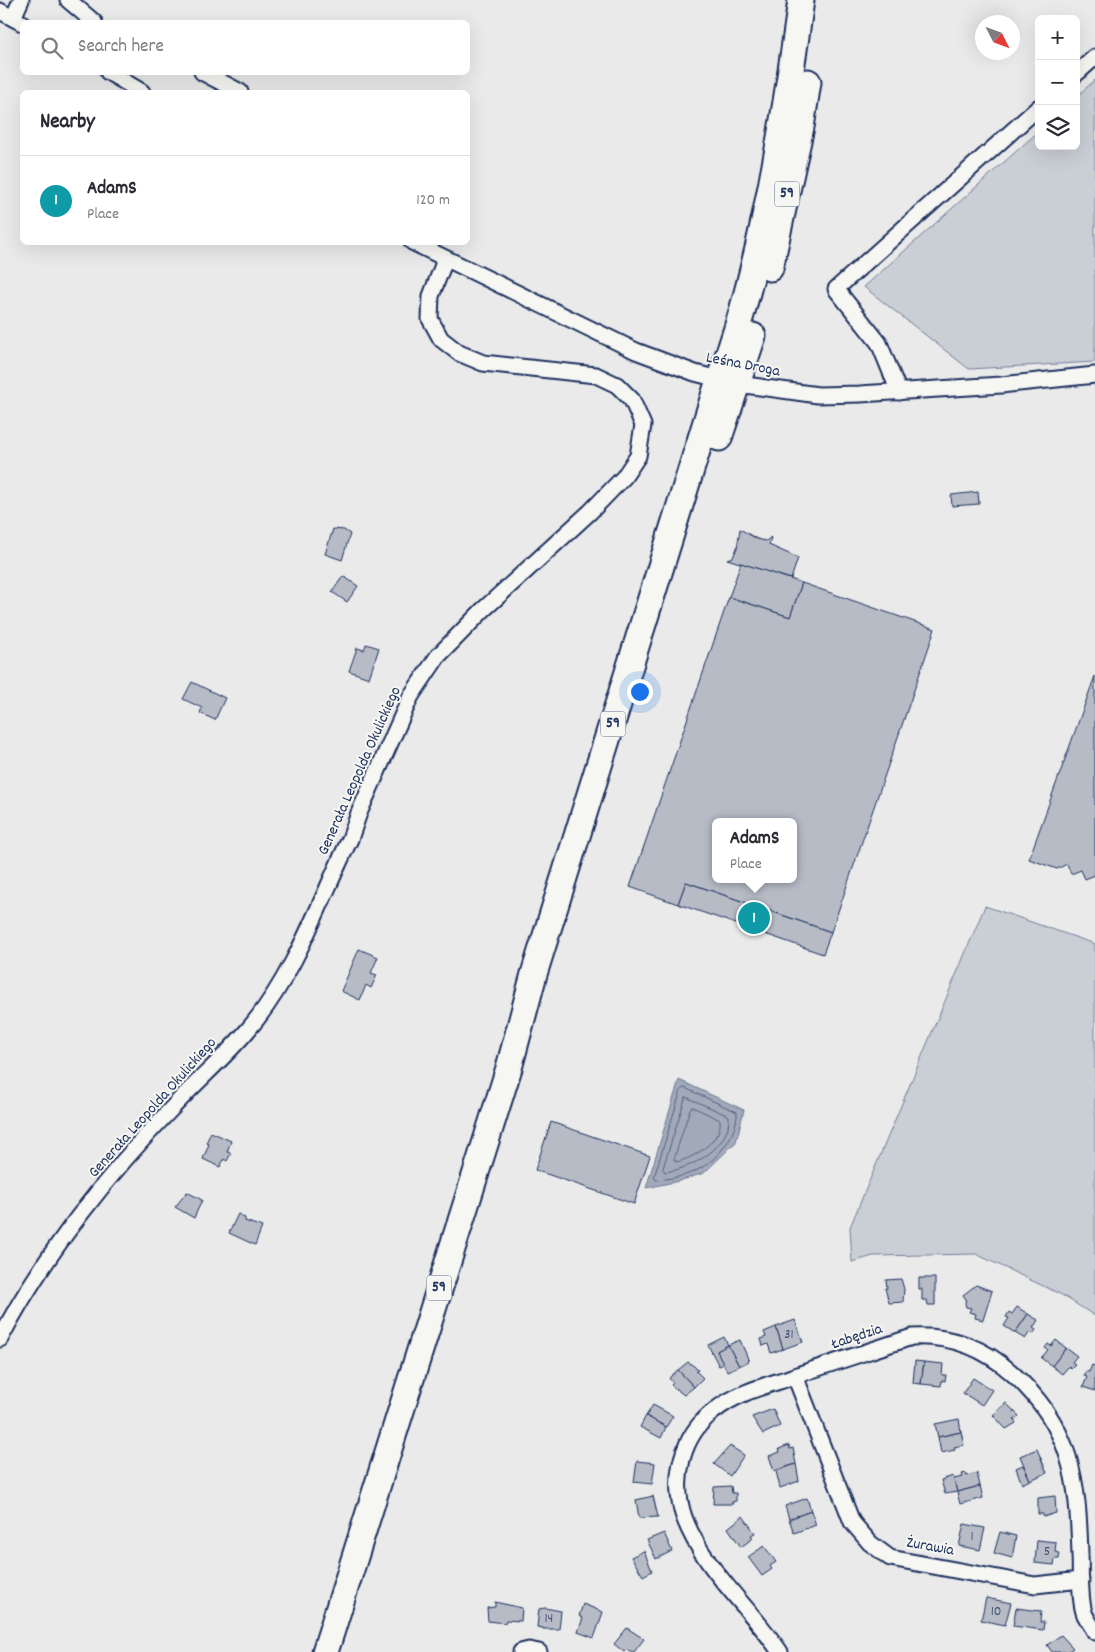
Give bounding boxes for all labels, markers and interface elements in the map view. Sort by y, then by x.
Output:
north arrow [975,15,1020,60]
map controls [1035,15,1080,150]
button: + [1035,15,1080,60]
search box [20,20,470,75]
icon: search [38,34,66,62]
text: Search here [78,34,164,61]
button: − [1035,60,1080,105]
button: layers [1035,105,1080,150]
text: Nearby [40,108,95,138]
text: AdamS [87,176,137,203]
road number: 59 [774,182,800,206]
text: 1 [54,189,58,212]
text: 120 m [416,189,450,212]
text: Place [87,203,119,226]
street label: Leśna Droga [704,347,782,384]
your location [627,679,653,705]
street label: Generała Leopolda Okulickiego [312,683,408,859]
road number: 59 [600,712,626,736]
popup [712,818,797,883]
text: AdamS [730,826,779,853]
text: Place [730,853,762,876]
pin: 1 [738,899,770,937]
street label: Generała Leopolda Okulickiego [83,1033,223,1183]
road number: 59 [426,1276,452,1300]
street label: Łabędzia [828,1318,886,1356]
house number: 31 [784,1325,794,1345]
house number: 1 [970,1527,974,1547]
street label: Żurawia [904,1531,956,1563]
house number: 5 [1044,1542,1050,1562]
house number: 10 [991,1602,1001,1622]
house number: 14 [545,1609,553,1629]

